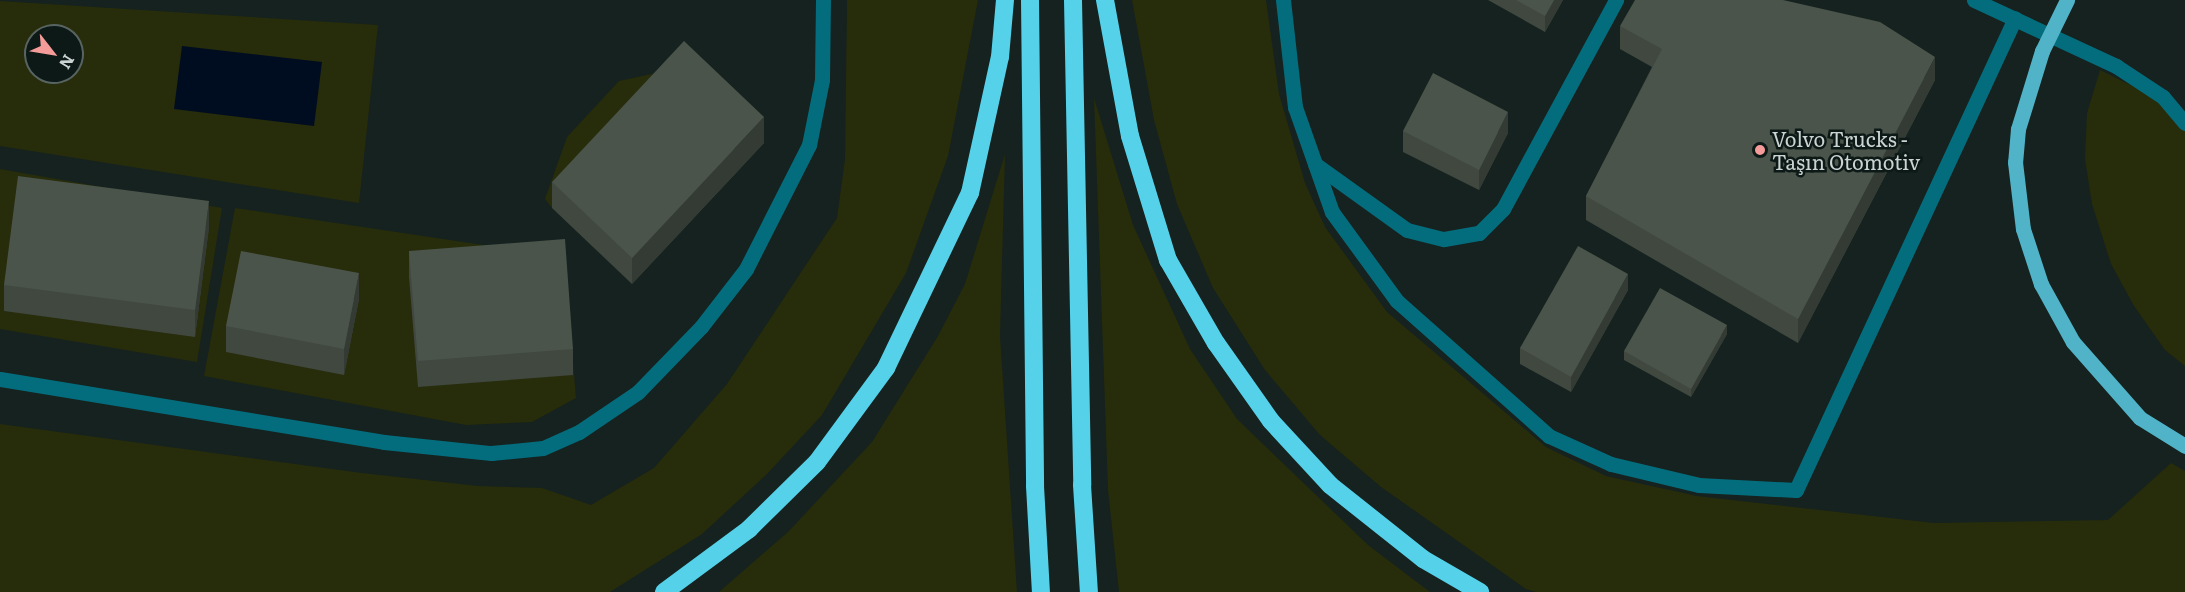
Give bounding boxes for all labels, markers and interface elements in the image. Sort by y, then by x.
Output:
north arrow [24,24,84,84]
text: N [54,50,81,74]
place label: Volvo Trucks - Taşın Otomotiv [1772,126,1920,173]
marker: Volvo Trucks - Taşın Otomotiv [1753,143,1767,157]

